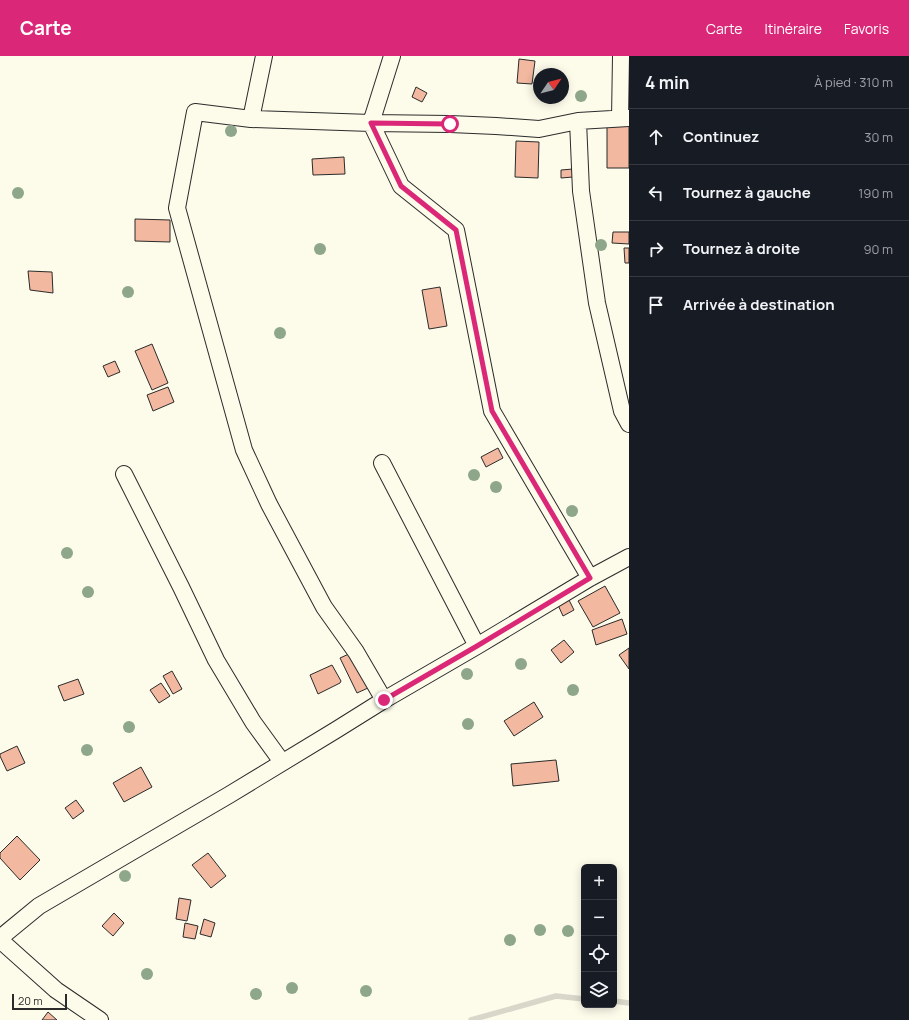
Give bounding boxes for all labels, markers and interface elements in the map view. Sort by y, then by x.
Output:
text: Carte [20,15,72,41]
text: Carte [706,19,742,38]
text: Itinéraire [764,19,822,38]
text: Favoris [844,19,889,38]
north arrow [533,68,569,104]
text: 4 min [645,71,689,94]
text: À pied · 310 m [814,73,893,91]
route start [441,115,459,133]
icon: ahead [645,126,667,148]
text: Continuez [683,126,759,147]
text: 30 m [864,128,893,146]
icon: left [645,182,667,204]
text: Tournez à gauche [683,182,811,203]
text: 190 m [858,184,893,202]
icon: right [645,238,667,260]
text: Tournez à droite [683,238,800,259]
text: 90 m [863,240,893,258]
icon: arrive [645,294,667,316]
text: Arrivée à destination [683,294,835,315]
route end [375,691,393,709]
map controls [581,864,617,1008]
button: + [581,864,617,900]
button: − [581,900,617,936]
button: locate [581,936,617,972]
button: layers [581,972,617,1008]
scale bar [12,992,67,1011]
text: 20 m [18,993,43,1008]

